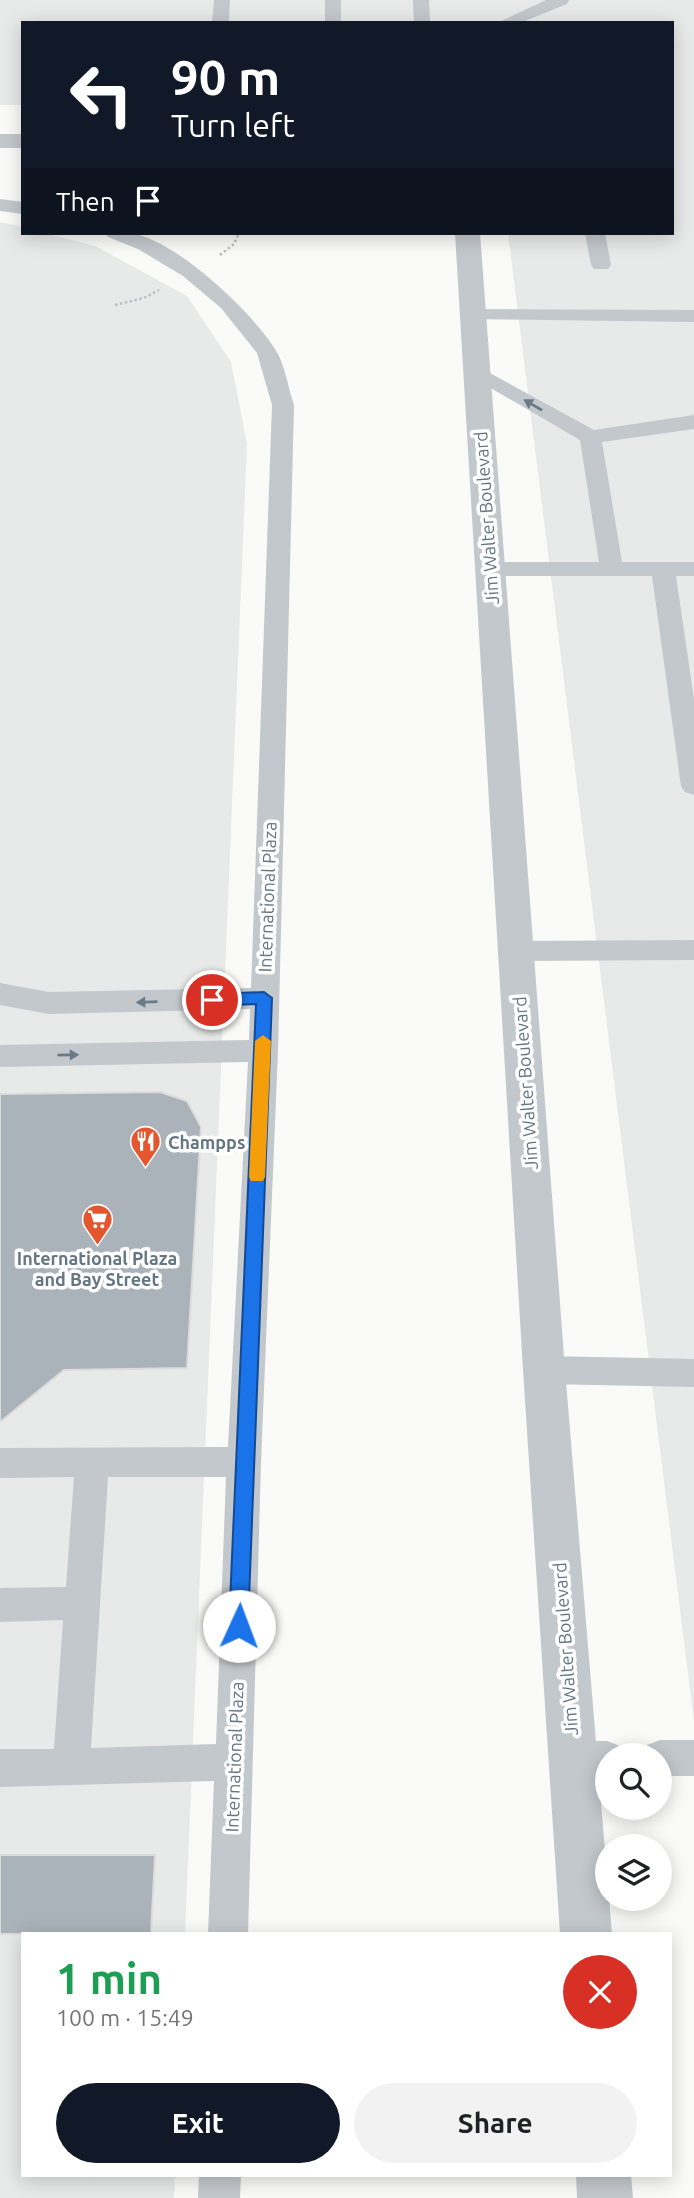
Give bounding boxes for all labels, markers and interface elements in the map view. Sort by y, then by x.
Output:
icon: left [56,49,147,140]
text: 90 m [171,49,280,104]
text: Turn left [171,107,295,143]
icon: arrive [129,182,167,220]
text: Then [56,187,115,216]
one-way arrow [524,399,543,411]
street label: Jim Walter Boulevard [470,431,502,605]
street label: International Plaza [254,821,280,973]
pin [182,970,242,1030]
icon: arrive [193,981,231,1019]
one-way arrow [136,996,158,1008]
street label: Jim Walter Boulevard [509,996,541,1170]
one-way arrow [57,1049,79,1061]
restaurant icon: Champps [128,1125,162,1169]
place label: Champps [168,1132,245,1152]
supermarket icon: International Plaza and Bay Street [80,1203,114,1247]
place label: International Plaza and Bay Street [17,1248,177,1289]
street label: Jim Walter Boulevard [549,1562,581,1736]
position arrow [202,1589,276,1663]
street label: International Plaza [221,1681,247,1833]
map controls [595,1743,672,1911]
button: search [595,1743,672,1820]
button: layers [595,1834,672,1911]
text: 1 min [56,1955,162,2002]
button: close [563,1955,637,2029]
text: 100 m · 15:49 [56,2005,194,2030]
button: Exit [56,2083,340,2163]
button: Share [354,2083,637,2163]

